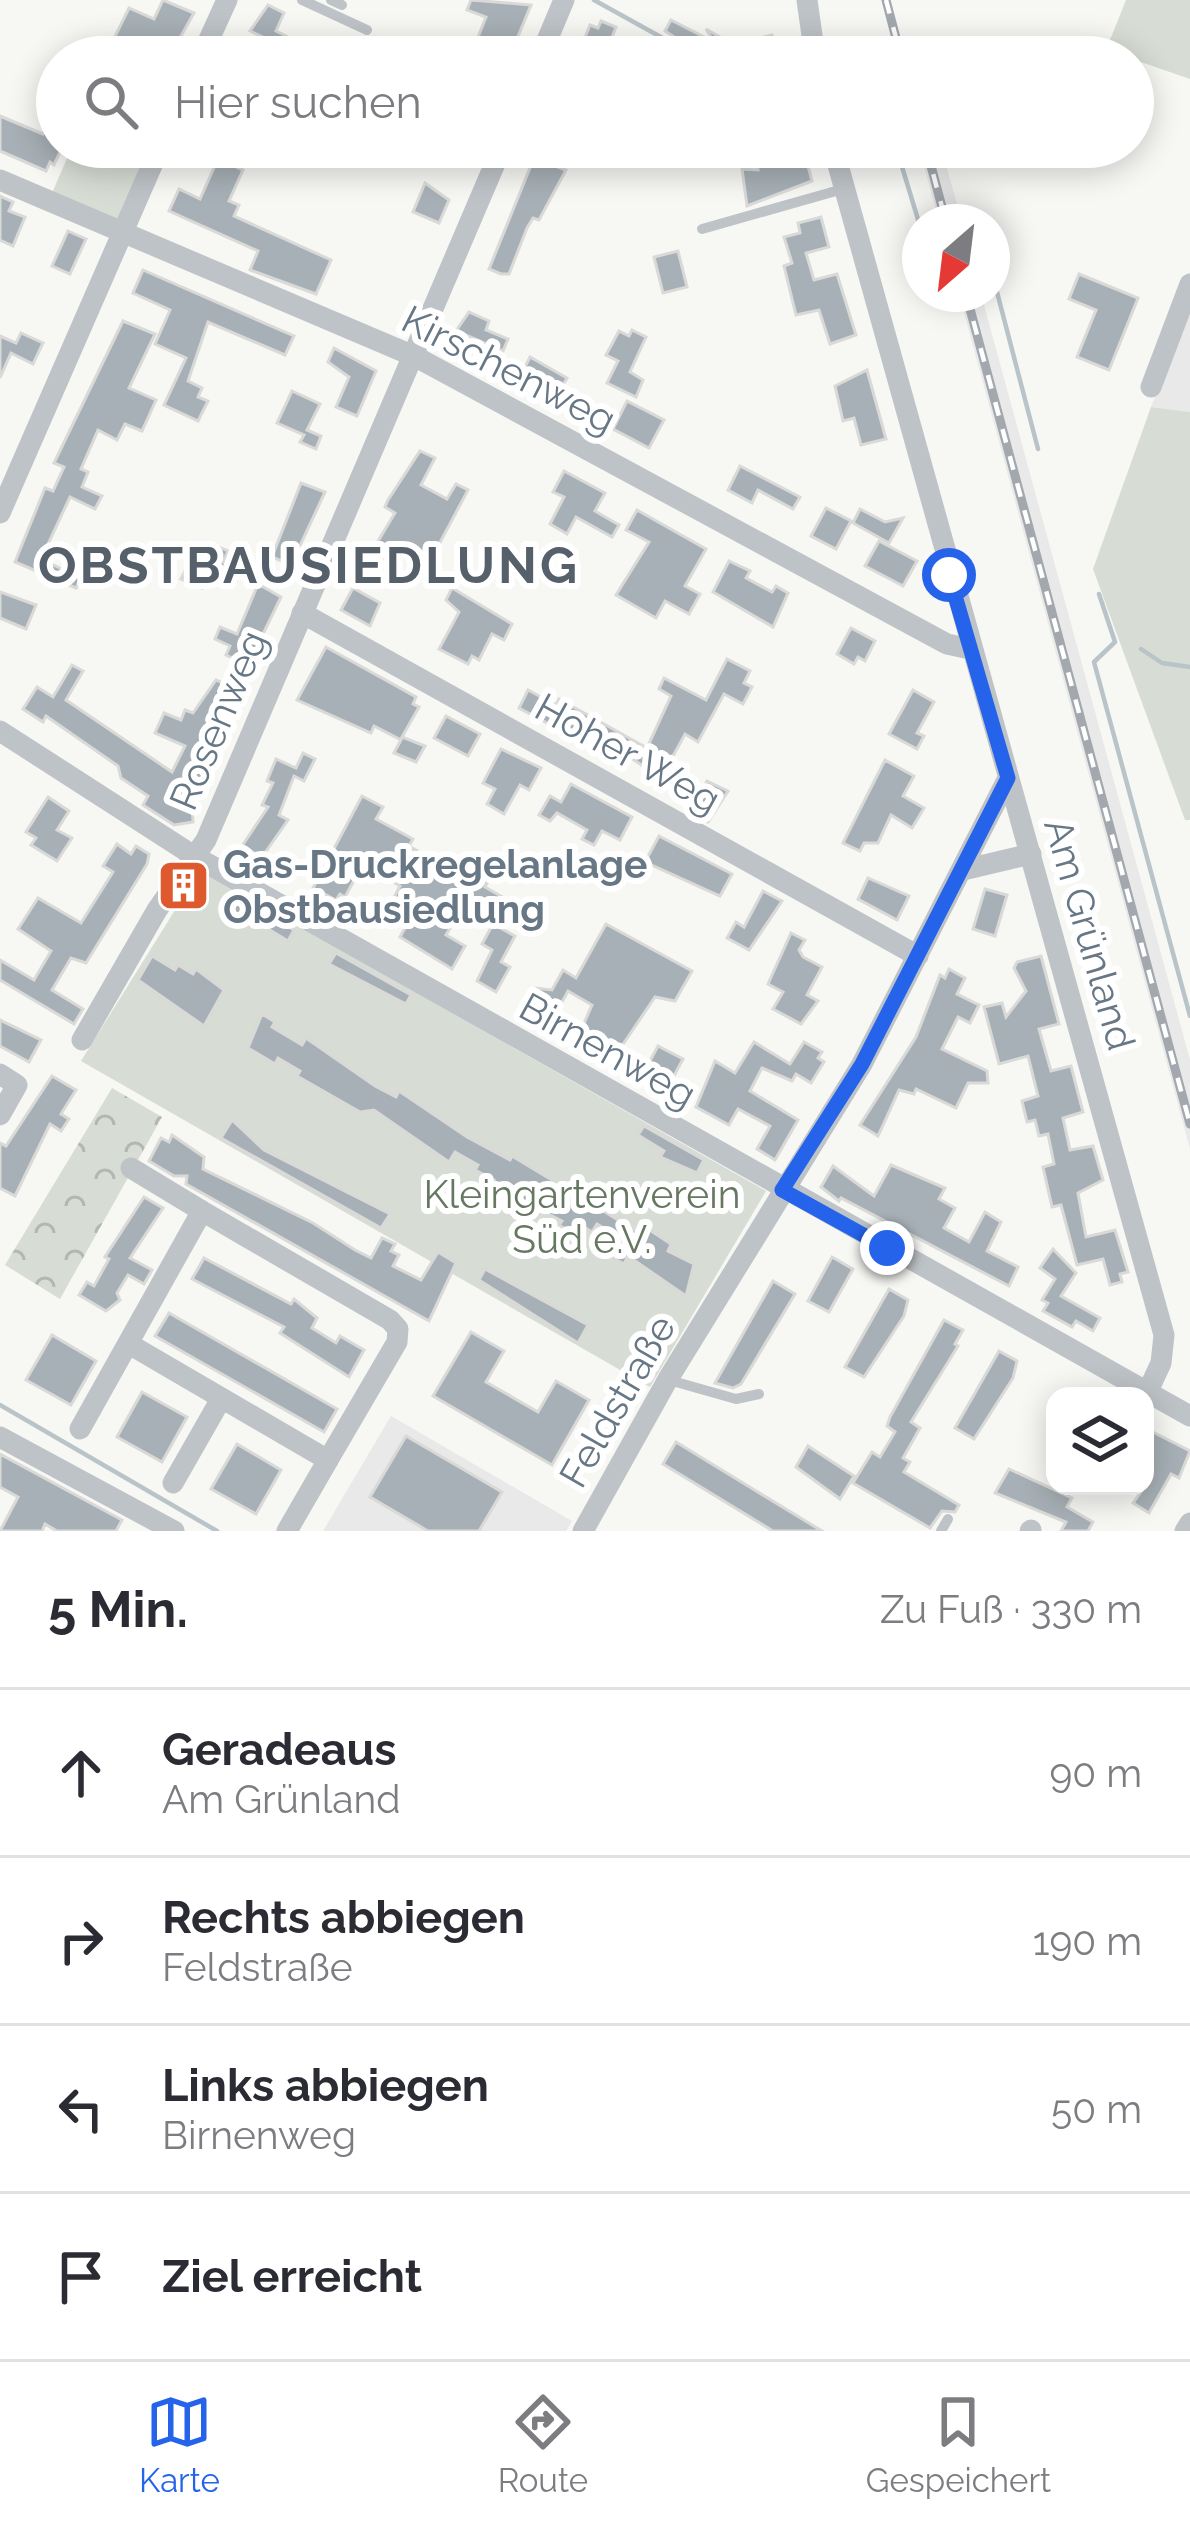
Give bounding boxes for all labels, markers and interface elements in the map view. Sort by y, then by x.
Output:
search box [36,36,1154,168]
icon: search [78,69,144,135]
text: Hier suchen [174,76,422,129]
north arrow [902,204,1010,312]
street label: Kirschenweg [395,296,623,442]
district label: OBSTBAUSIEDLUNG [38,535,580,595]
route start [922,548,976,602]
street label: Rosenweg [160,624,276,816]
street label: Hoher Weg [528,683,728,823]
street label: Am Grünland [1035,813,1145,1055]
place label: Gas-Druckregelanlage Obstbausiedlung [223,841,647,932]
building icon: Gas-Druckregelanlage Obstbausiedlung [156,858,212,914]
street label: Birnenweg [512,983,704,1117]
park label: Kleingartenverein Süd e.V. [424,1171,740,1262]
route end [860,1221,914,1275]
street label: Feldstraße [549,1307,685,1495]
map controls [1046,1387,1154,1495]
button: layers [1046,1387,1154,1495]
text: 5 Min. [48,1579,188,1639]
text: Zu Fuß · 330 m [880,1586,1142,1632]
text: Geradeaus [162,1723,397,1776]
icon: ahead [48,1740,114,1806]
text: 90 m [1049,1750,1142,1796]
text: Am Grünland [162,1776,401,1822]
text: Rechts abbiegen [162,1891,525,1944]
icon: right [48,1908,114,1974]
text: 190 m [1033,1918,1142,1964]
text: Feldstraße [162,1944,353,1990]
text: Links abbiegen [162,2059,489,2112]
icon: left [48,2076,114,2142]
text: 50 m [1051,2086,1142,2132]
text: Birnenweg [162,2112,356,2158]
icon: arrive [48,2244,114,2310]
text: Ziel erreicht [162,2250,422,2303]
tab: Karte [139,2389,220,2500]
tab: Route [498,2389,588,2500]
tab: Gespeichert [866,2389,1051,2500]

